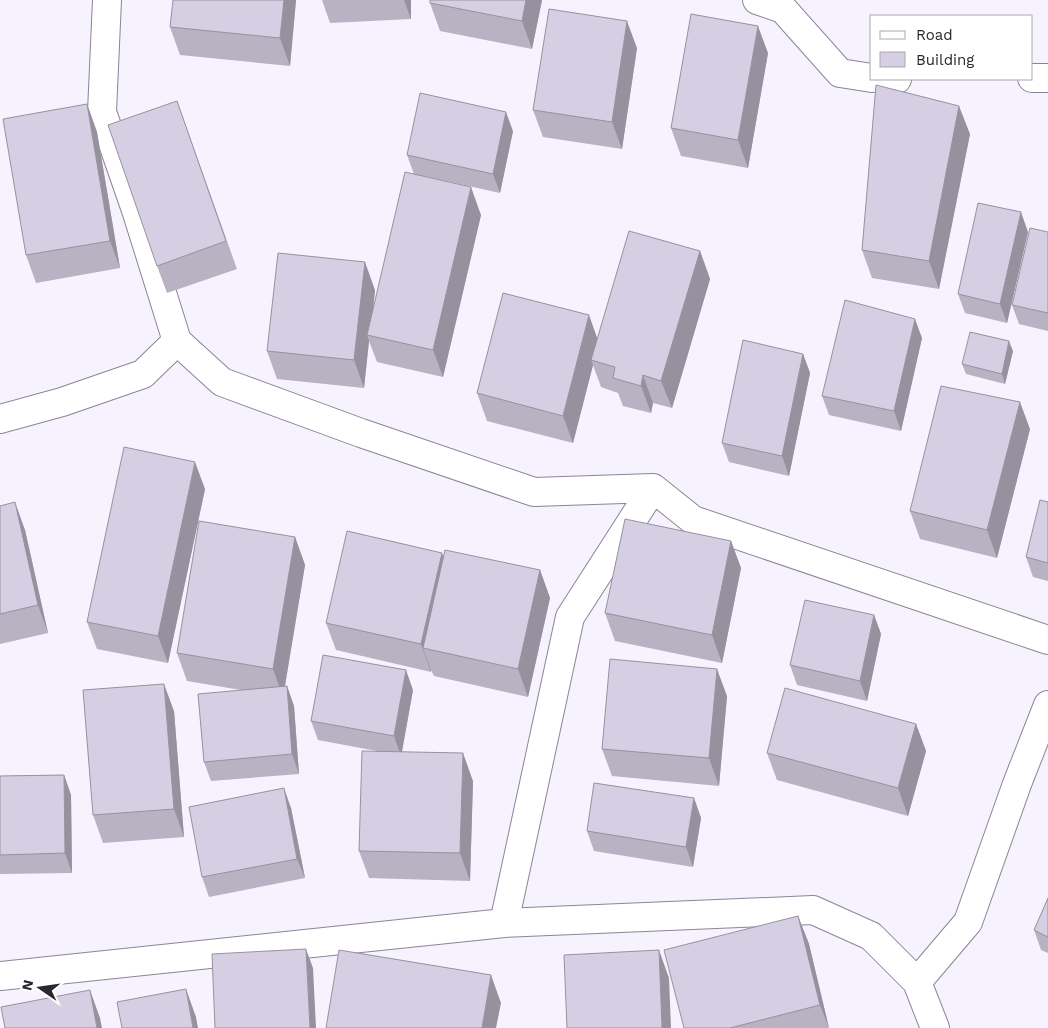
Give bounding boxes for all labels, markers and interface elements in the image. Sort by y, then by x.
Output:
legend [870,15,1033,80]
text: Road [916,26,953,44]
text: Building [916,51,974,69]
north arrow [15,963,65,1013]
text: N [18,978,36,992]

